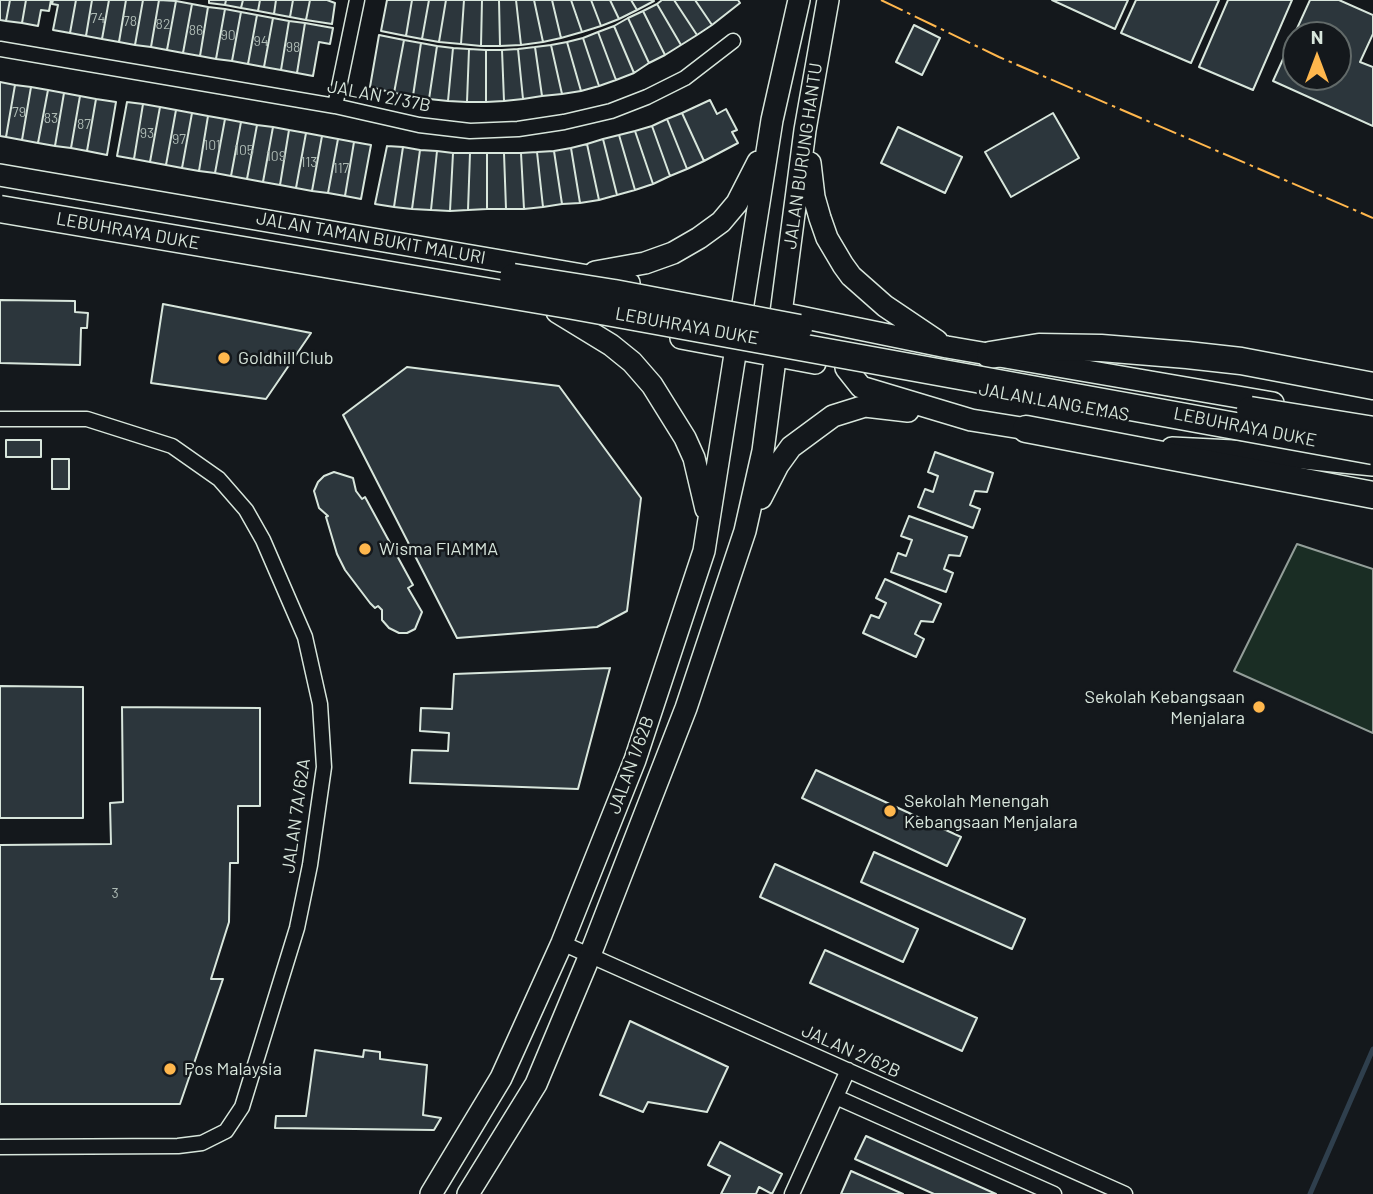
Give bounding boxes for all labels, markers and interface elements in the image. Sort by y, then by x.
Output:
house number: 74 [91,10,105,26]
house number: 78 [123,13,137,29]
house number: 82 [156,16,170,32]
north arrow [1282,21,1352,91]
house number: 86 [189,22,203,38]
text: N [1311,25,1323,48]
house number: 90 [220,27,236,43]
house number: 94 [253,33,269,49]
house number: 98 [286,39,300,55]
street label: JALAN BURUNG HANTU [779,61,827,251]
street label: JALAN 2/37B [326,75,432,117]
house number: 79 [12,104,26,120]
house number: 83 [44,110,58,126]
house number: 87 [77,116,91,132]
house number: 93 [140,125,154,141]
house number: 97 [172,131,186,147]
house number: 101 [203,137,221,153]
house number: 105 [234,142,254,158]
house number: 109 [266,148,286,164]
house number: 113 [300,154,318,170]
house number: 117 [333,160,349,176]
street label: JALAN TAMAN BUKIT MALURI [255,207,487,269]
street label: LEBUHRAYA DUKE [55,208,201,254]
street label: LEBUHRAYA DUKE [614,303,760,349]
place label: Goldhill Club [238,347,334,369]
marker: Goldhill Club [216,350,232,366]
street label: JALAN LANG EMAS [977,378,1131,426]
street label: LEBUHRAYA DUKE [1172,403,1318,451]
place label: Wisma FIAMMA [379,538,498,560]
marker: Wisma FIAMMA [357,541,373,557]
place label: Sekolah Kebangsaan Menjalara [1084,686,1245,728]
marker: Sekolah Kebangsaan Menjalara [1251,699,1267,715]
street label: JALAN 1/62B [603,713,659,817]
street label: JALAN 7A/62A [277,757,315,875]
place label: Sekolah Menengah Kebangsaan Menjalara [904,790,1078,832]
marker: Sekolah Menengah Kebangsaan Menjalara [882,803,898,819]
house number: 3 [111,885,119,901]
street label: JALAN 2/62B [798,1020,904,1082]
place label: Pos Malaysia [184,1058,282,1080]
marker: Pos Malaysia [162,1061,178,1077]

